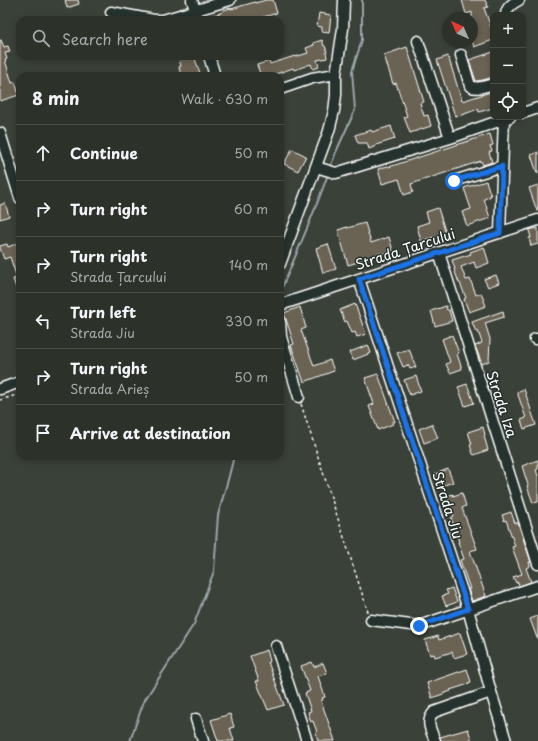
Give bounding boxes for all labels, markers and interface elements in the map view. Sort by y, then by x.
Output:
north arrow [442,12,478,48]
map controls [490,12,526,120]
button: + [490,12,526,48]
search box [16,16,284,60]
icon: search [30,27,52,49]
text: Search here [62,27,148,50]
button: − [490,48,526,84]
button: locate [490,84,526,120]
text: 8 min [32,85,80,111]
text: Walk · 630 m [181,89,268,108]
text: Continue [70,141,138,164]
icon: ahead [32,142,54,164]
text: 50 m [234,143,268,162]
route start [445,172,463,190]
text: Turn right [70,197,147,220]
icon: right [32,198,54,220]
text: 60 m [234,199,268,218]
street label: Strada Țarcului [352,223,458,275]
text: Turn right [70,244,147,267]
icon: right [32,254,54,276]
text: 140 m [229,255,268,274]
text: Strada Țarcului [70,267,167,286]
text: Turn left [70,300,136,323]
icon: left [32,310,54,332]
text: 330 m [225,311,268,330]
text: Strada Jiu [70,323,135,342]
text: Turn right [70,356,147,379]
icon: right [32,366,54,388]
text: 50 m [234,367,268,386]
street label: Strada Iza [481,368,523,440]
text: Strada Arieș [70,379,149,398]
text: Arrive at destination [70,421,231,444]
icon: arrive [32,422,54,444]
street label: Strada Jiu [427,469,469,541]
route end [410,617,428,635]

